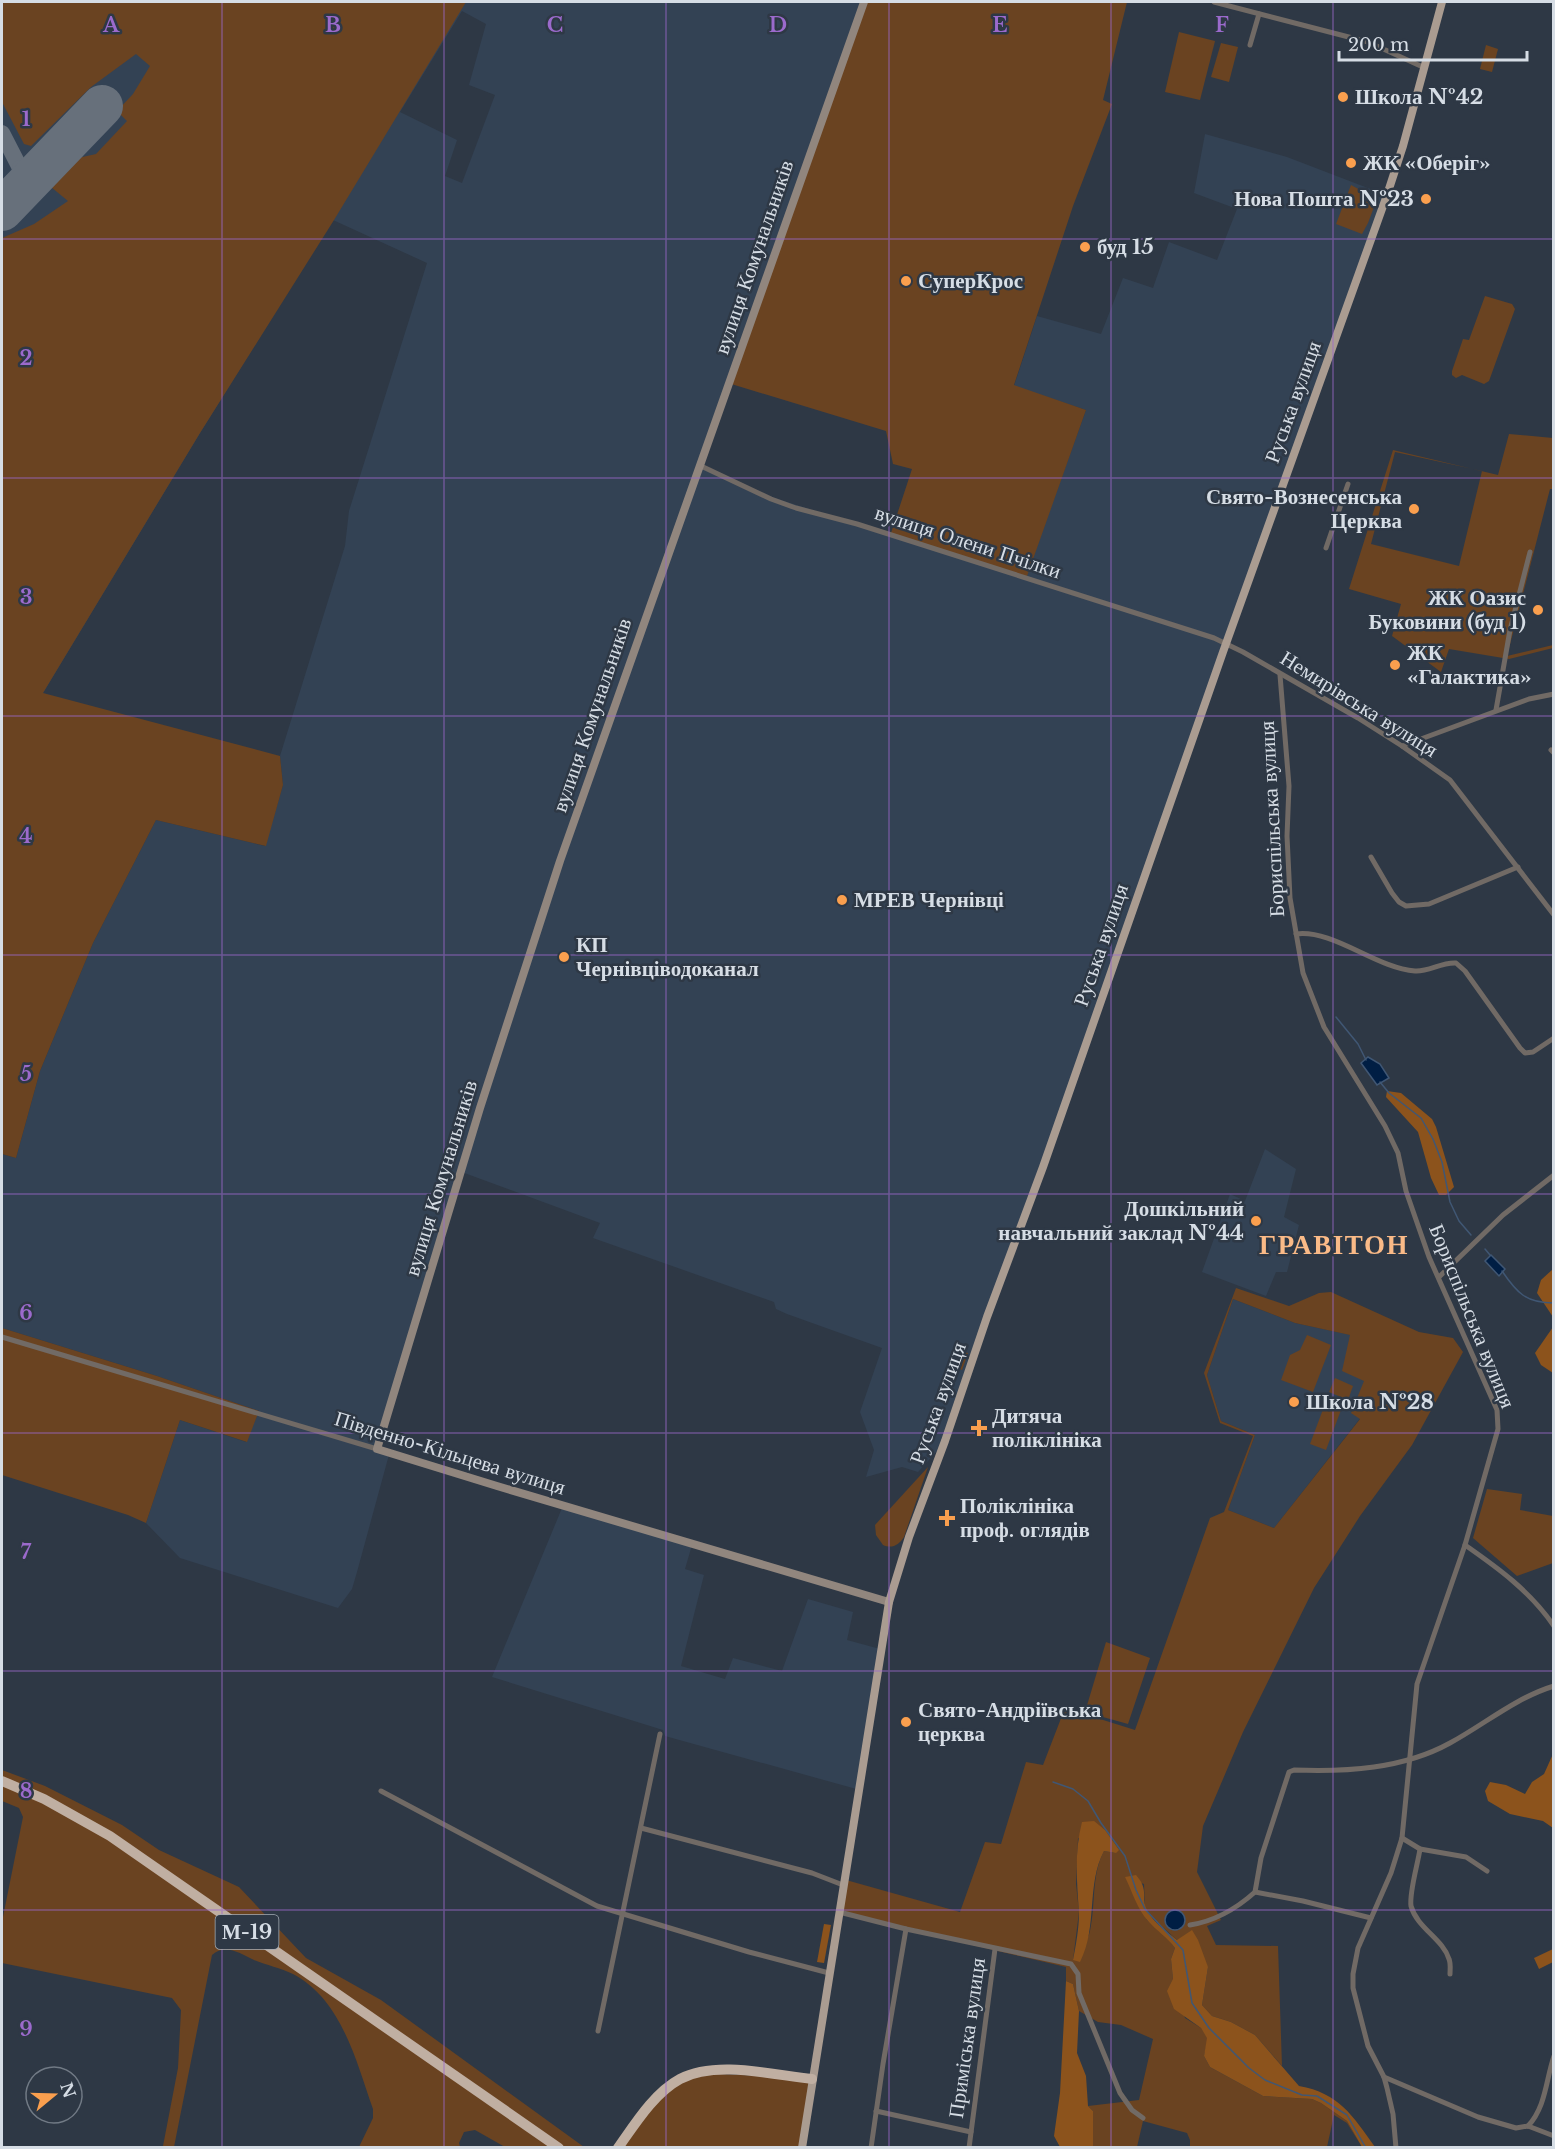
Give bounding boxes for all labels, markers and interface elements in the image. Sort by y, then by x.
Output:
text: A [102,13,120,37]
text: B [325,13,341,37]
text: C [547,13,563,37]
text: D [769,13,787,37]
text: E [992,13,1008,37]
text: F [1215,13,1229,37]
scale bar [1339,24,1526,62]
text: 200 m [1348,34,1409,56]
place label: Школа №42 [1355,84,1483,110]
marker: Школа №42 [1336,90,1350,104]
text: 1 [22,107,31,131]
place label: ЖК «Оберіг» [1363,150,1491,176]
street label: вулиця Комунальників [709,156,799,357]
marker: ЖК «Оберіг» [1344,156,1358,170]
place label: Нова Пошта №23 [1234,186,1414,212]
marker: Нова Пошта №23 [1419,192,1433,206]
place label: буд 15 [1097,234,1154,260]
marker: буд 15 [1078,240,1092,254]
place label: СуперКрос [918,268,1023,294]
marker: СуперКрос [899,274,913,288]
street label: Руська вулиця [1259,337,1327,466]
text: 2 [19,346,33,370]
place label: Свято-Вознесенська Церква [1206,484,1402,534]
street label: вулиця Олени Пчілки [872,500,1064,584]
marker: Свято-Вознесенська Церква [1407,502,1421,516]
text: 3 [20,585,32,609]
place label: ЖК Оазис Буковини (буд 1) [1368,585,1526,635]
marker: ЖК Оазис Буковини (буд 1) [1531,603,1545,617]
street label: вулиця Комунальників [547,614,637,815]
place label: ЖК «Галактика» [1407,640,1532,690]
street label: Немирівська вулиця [1276,645,1443,763]
marker: ЖК «Галактика» [1388,658,1402,672]
street label: Бориспільська вулиця [1254,720,1290,918]
text: 4 [19,824,33,848]
street label: Руська вулиця [1068,880,1134,1010]
place label: МРЕВ Чернівці [854,887,1004,913]
marker: МРЕВ Чернівці [835,893,849,907]
place label: КП Чернівціводоканал [576,932,759,982]
marker: КП Чернівціводоканал [557,950,571,964]
text: 5 [20,1062,32,1086]
street label: вулиця Комунальників [399,1077,483,1279]
place label: Дошкільний навчальний заклад №44 [998,1196,1244,1246]
marker: Дошкільний навчальний заклад №44 [1249,1214,1263,1228]
street label: Бориспільська вулиця [1423,1220,1521,1412]
district label: ГРАВІТОН [1259,1228,1409,1261]
text: 6 [19,1301,33,1325]
street label: Руська вулиця [904,1338,972,1467]
place label: Школа №28 [1306,1389,1434,1415]
marker: Школа №28 [1287,1395,1301,1409]
place label: Дитяча поліклініка [992,1403,1102,1453]
street label: Південно-Кільцева вулиця [331,1405,569,1501]
marker: Дитяча поліклініка [970,1419,988,1437]
place label: Поліклініка проф. оглядів [960,1493,1090,1543]
marker: Поліклініка проф. оглядів [938,1509,956,1527]
text: 7 [21,1540,32,1564]
place label: Свято-Андріївська церква [918,1697,1102,1747]
marker: Свято-Андріївська церква [899,1715,913,1729]
text: 8 [20,1779,32,1803]
road number: М-19 [216,1915,278,1949]
street label: Приміська вулиця [943,1956,991,2120]
text: 9 [19,2017,33,2041]
north arrow [24,2065,84,2125]
text: N [56,2080,80,2100]

